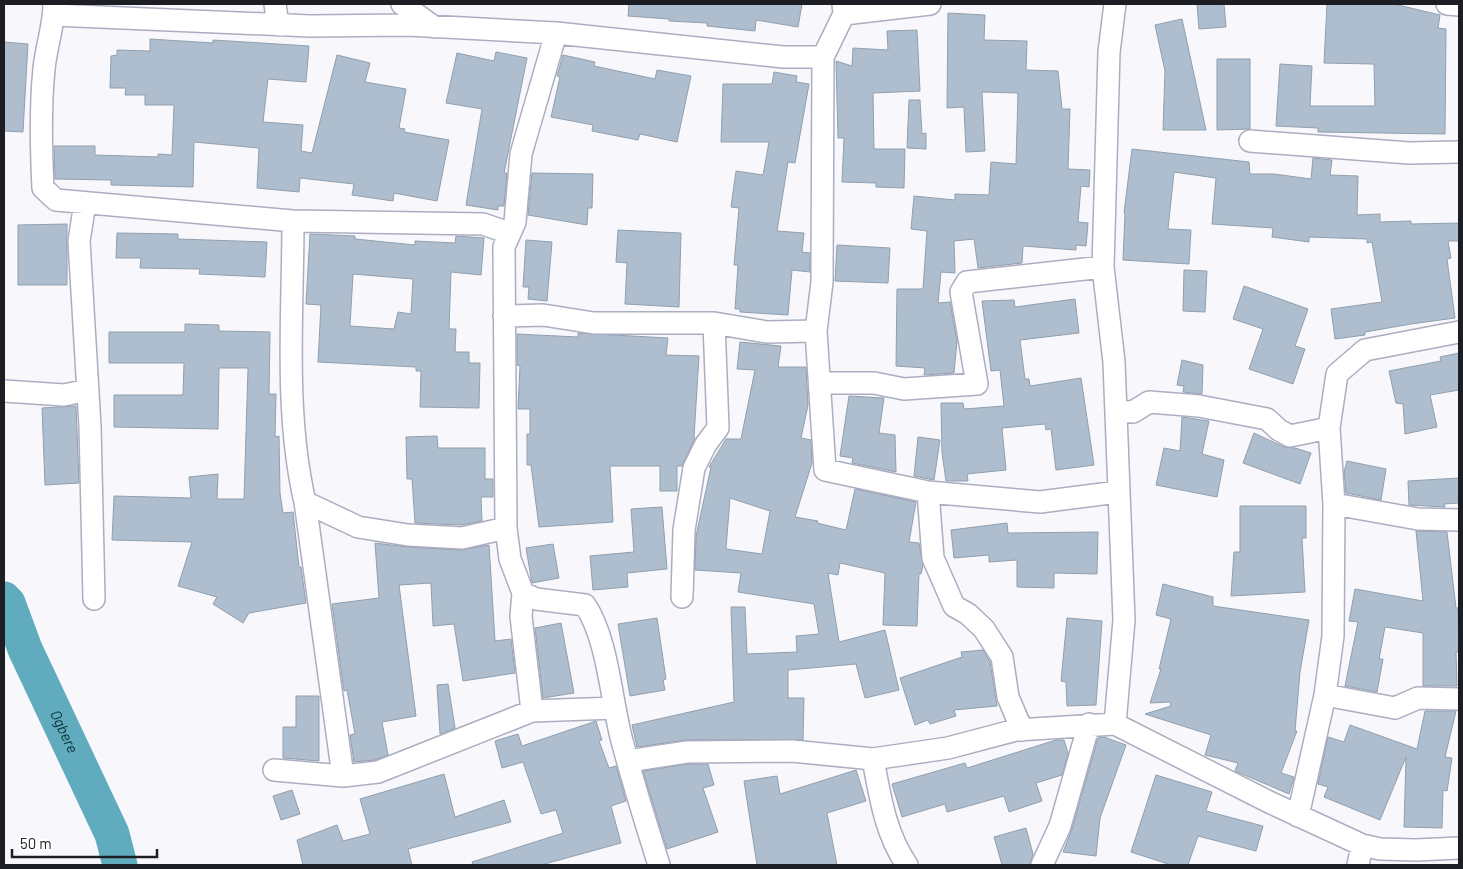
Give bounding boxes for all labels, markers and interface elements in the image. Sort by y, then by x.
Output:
water label: Ogbere [47,707,83,756]
scale bar [12,826,158,858]
text: 50 m [20,834,52,852]

